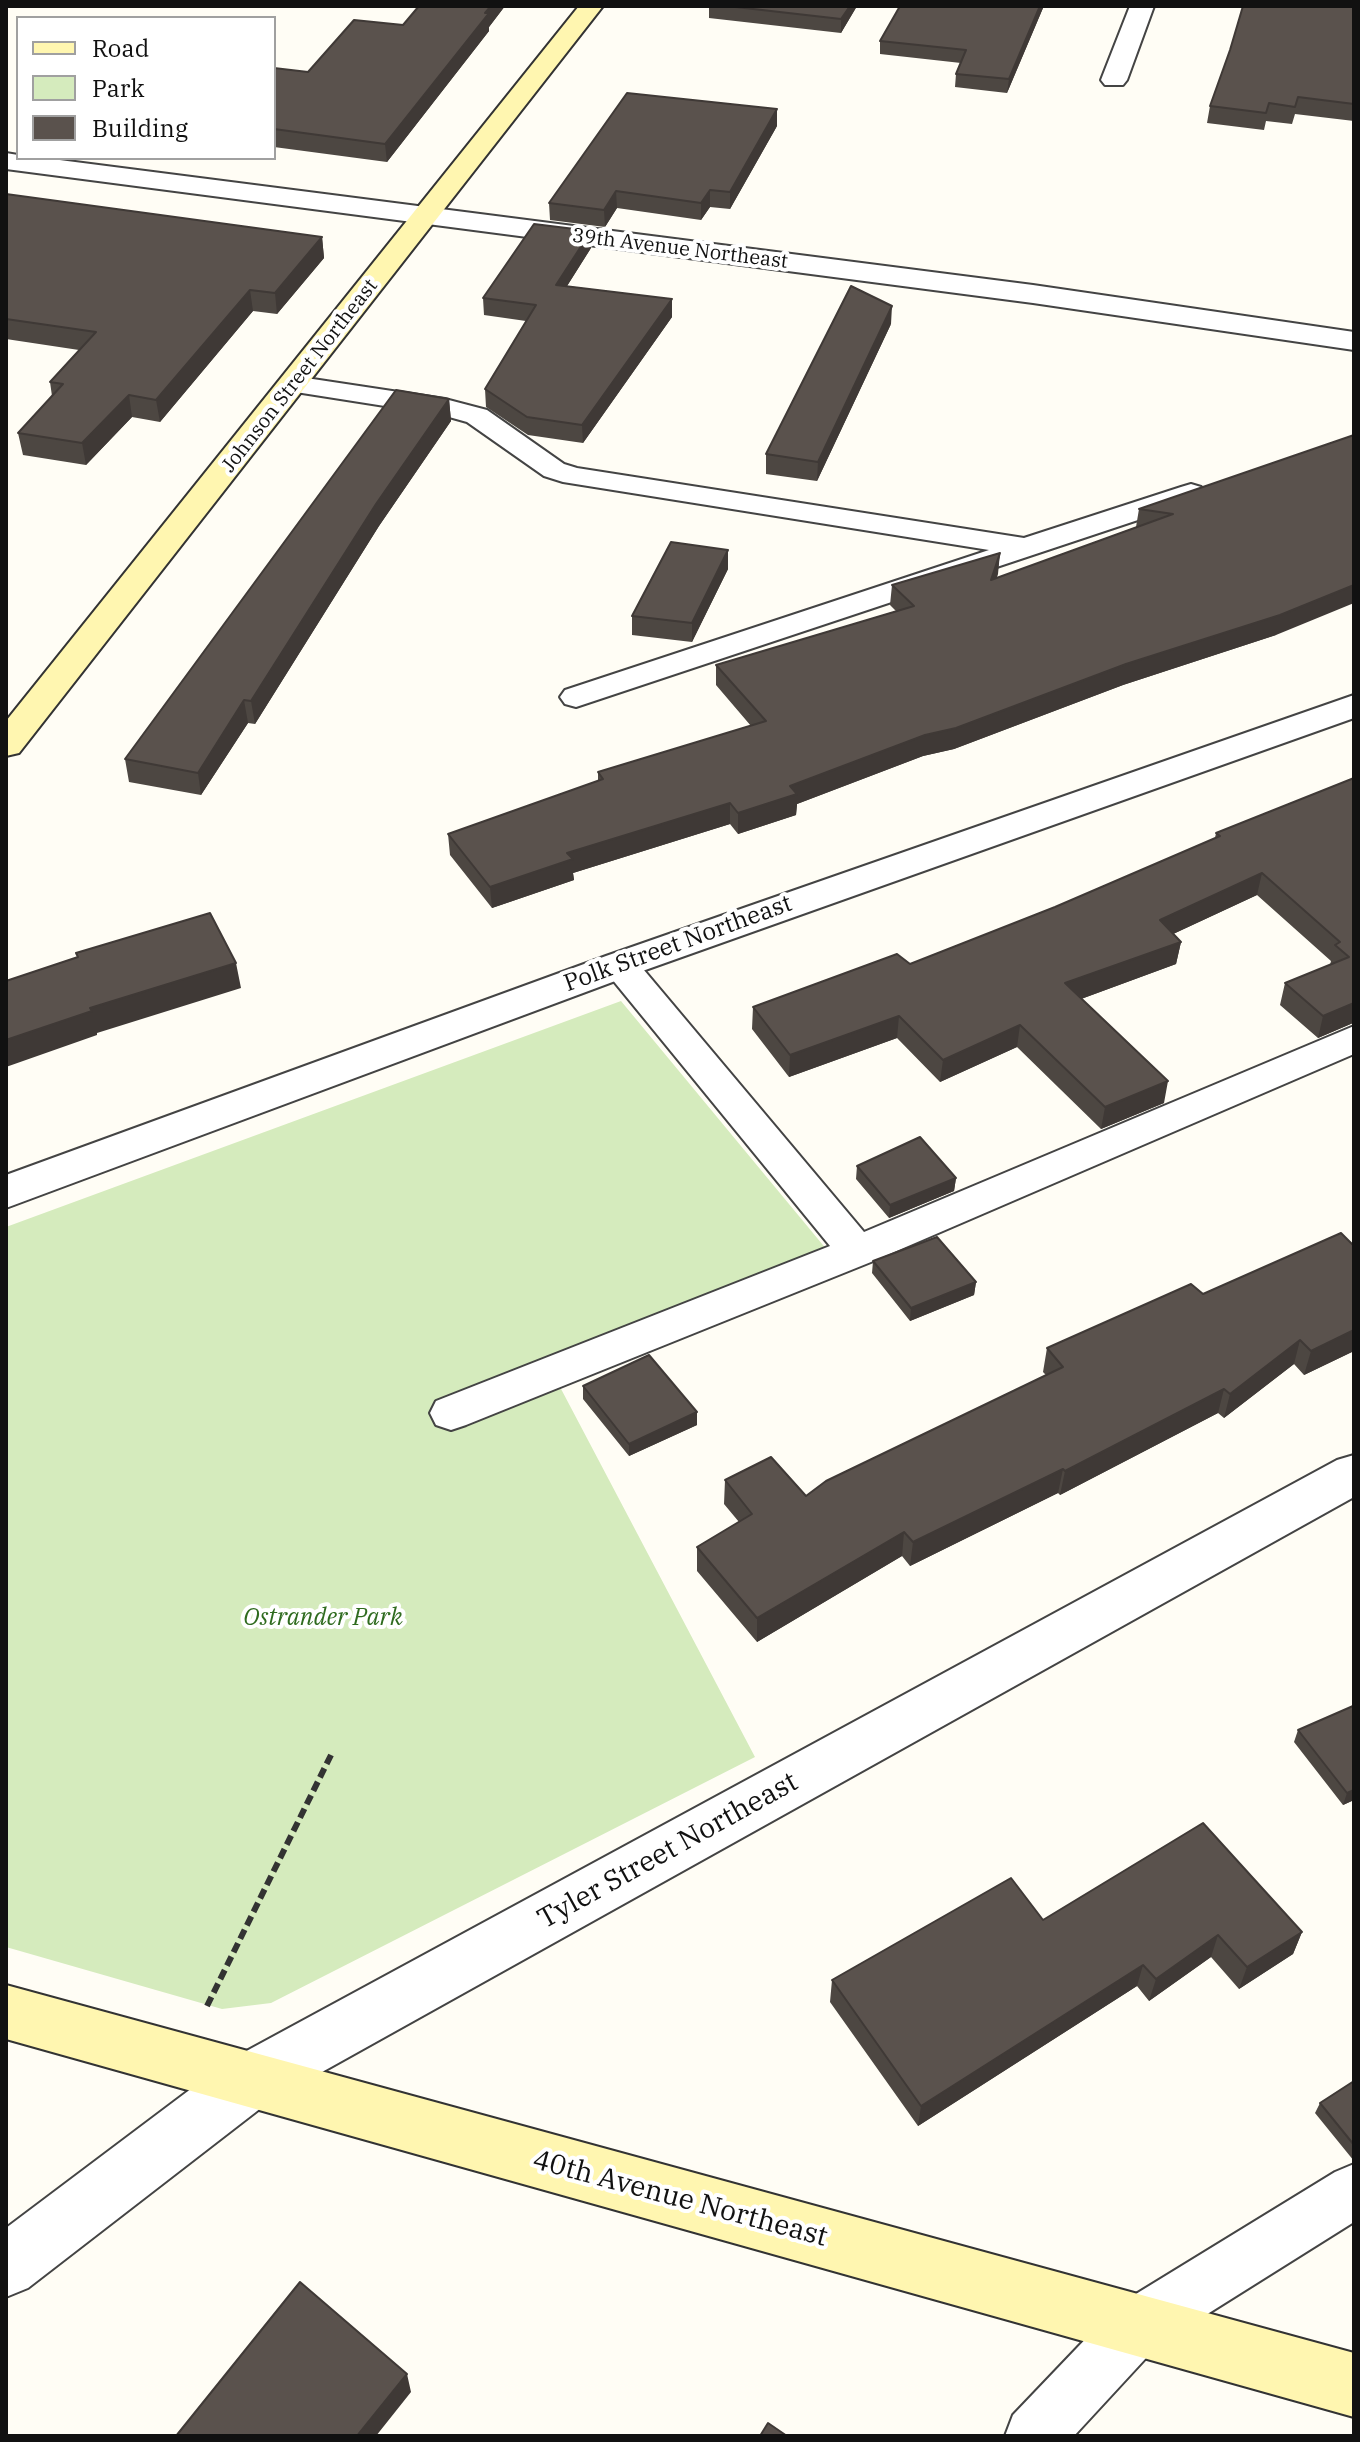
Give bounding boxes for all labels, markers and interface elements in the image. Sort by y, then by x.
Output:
legend [16,16,276,160]
text: Road [92,32,149,64]
text: Park [92,72,144,104]
text: Building [92,112,188,144]
street label: 39th Avenue Northeast [571,224,789,274]
street label: Johnson Street Northeast [217,275,383,477]
street label: Polk Street Northeast [560,889,796,999]
park label: Ostrander Park [243,1604,403,1632]
street label: Tyler Street Northeast [532,1765,804,1937]
street label: 40th Avenue Northeast [529,2143,831,2255]

